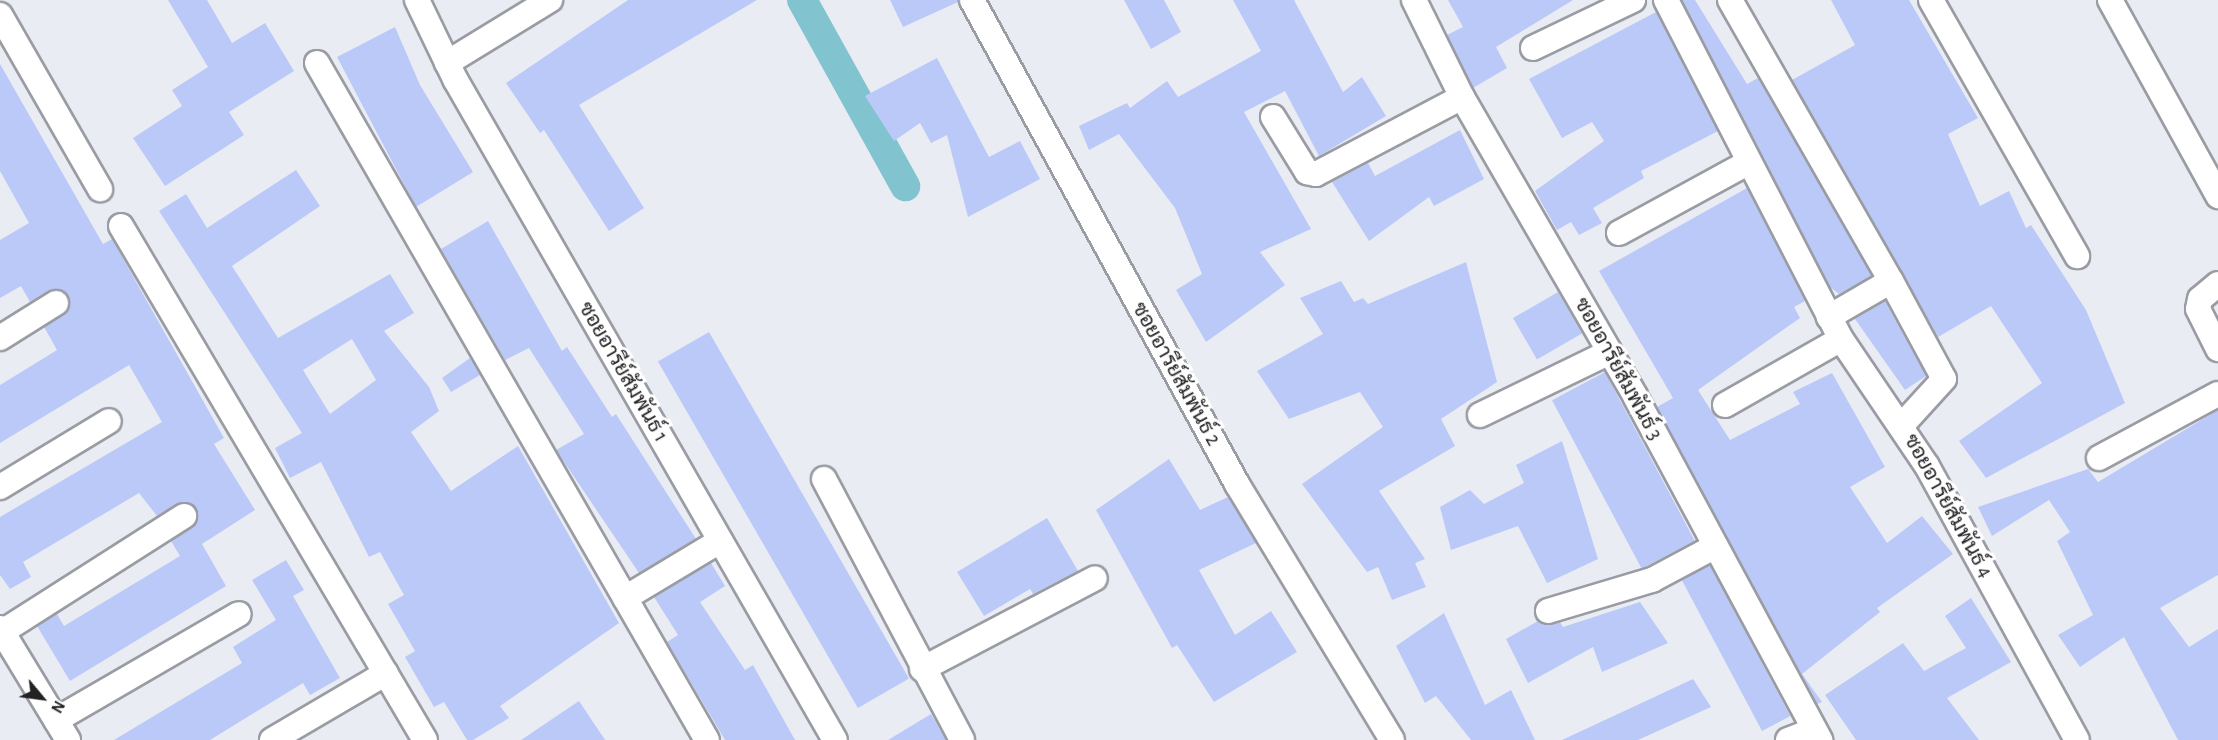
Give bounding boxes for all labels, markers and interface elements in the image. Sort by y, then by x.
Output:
street label: ซอยอารีย์สัมพันธ์ 3 [1568,293,1668,445]
street label: ซอยอารีย์สัมพันธ์ 1 [573,297,673,447]
street label: ซอยอารีย์สัมพันธ์ 2 [1126,298,1226,450]
street label: ซอยอารีย์สัมพันธ์ 4 [1898,430,1998,582]
north arrow [12,668,72,728]
text: N [48,698,67,715]

